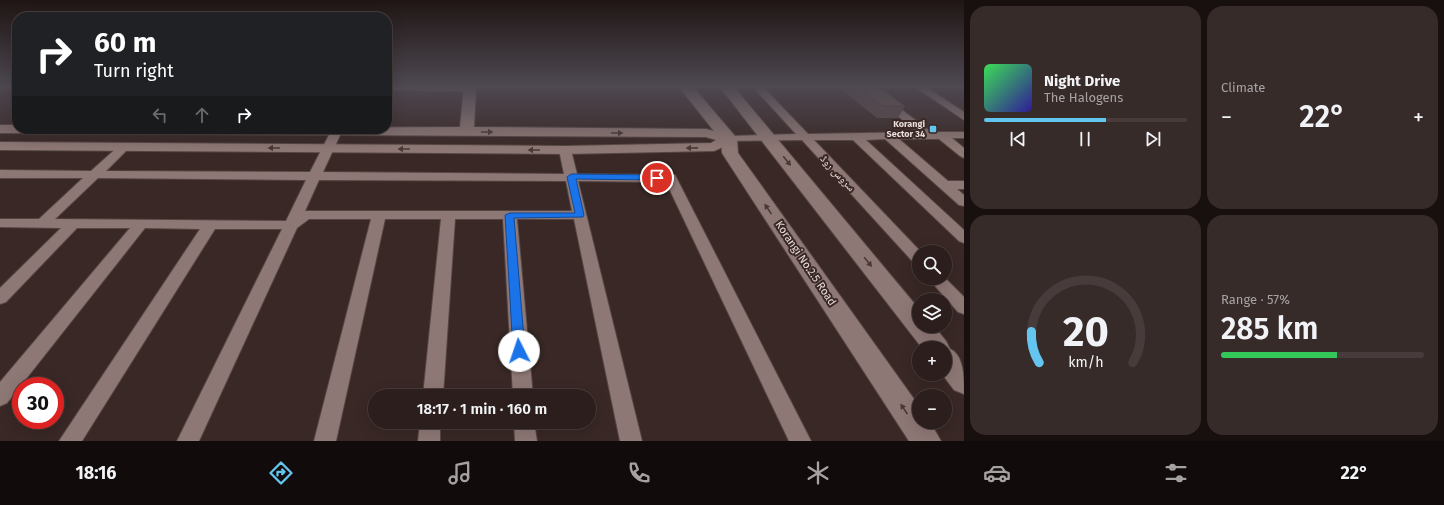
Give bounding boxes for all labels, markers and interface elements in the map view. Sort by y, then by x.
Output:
text: 60 m [94,26,156,59]
icon: right [28,28,80,80]
text: Turn right [94,60,174,82]
text: Night Drive [1044,72,1120,90]
text: Climate [1221,80,1265,95]
text: The Halogens [1044,90,1123,105]
text: 22° [1299,99,1346,135]
icon: left [149,104,171,126]
icon: ahead [191,104,213,126]
icon: right [233,104,255,126]
text: − [1221,104,1232,131]
text: + [1413,104,1424,131]
place label: Korangi Sector 34 [887,119,925,139]
marker: Korangi Sector 34 [928,124,938,134]
icon: previous [1007,128,1029,150]
icon: pause [1074,128,1096,150]
icon: next [1142,128,1164,150]
one-way arrow [481,129,494,135]
one-way arrow [611,130,624,136]
one-way arrow [267,145,280,151]
one-way arrow [685,145,698,151]
one-way arrow [397,146,410,152]
one-way arrow [527,147,540,153]
street label: سروس روڈ [818,153,858,194]
one-way arrow [782,155,791,166]
pin [640,161,674,195]
icon: arrive [646,167,668,189]
one-way arrow [764,203,772,214]
street label: Korangi No.2.5 Road [772,219,839,308]
map controls [912,245,952,429]
button: search [912,245,952,285]
one-way arrow [864,257,872,268]
text: Range · 57% [1221,292,1290,307]
button: layers [912,293,952,333]
text: 20 [1063,307,1108,357]
text: 285 km [1221,311,1318,347]
position arrow [498,330,540,372]
button: + [912,341,952,381]
text: km/h [1068,353,1103,370]
speed limit sign: 30 [12,377,64,429]
button: − [912,389,952,429]
text: 18:17 · 1 min · 160 m [417,400,547,418]
one-way arrow [901,403,908,415]
icon: directions [267,459,295,487]
icon: music [446,459,474,487]
icon: phone [625,459,653,487]
icon: climate [804,459,832,487]
icon: car [983,459,1011,487]
icon: filters [1162,459,1190,487]
text: 18:16 [75,462,116,484]
text: 22° [1340,462,1368,484]

